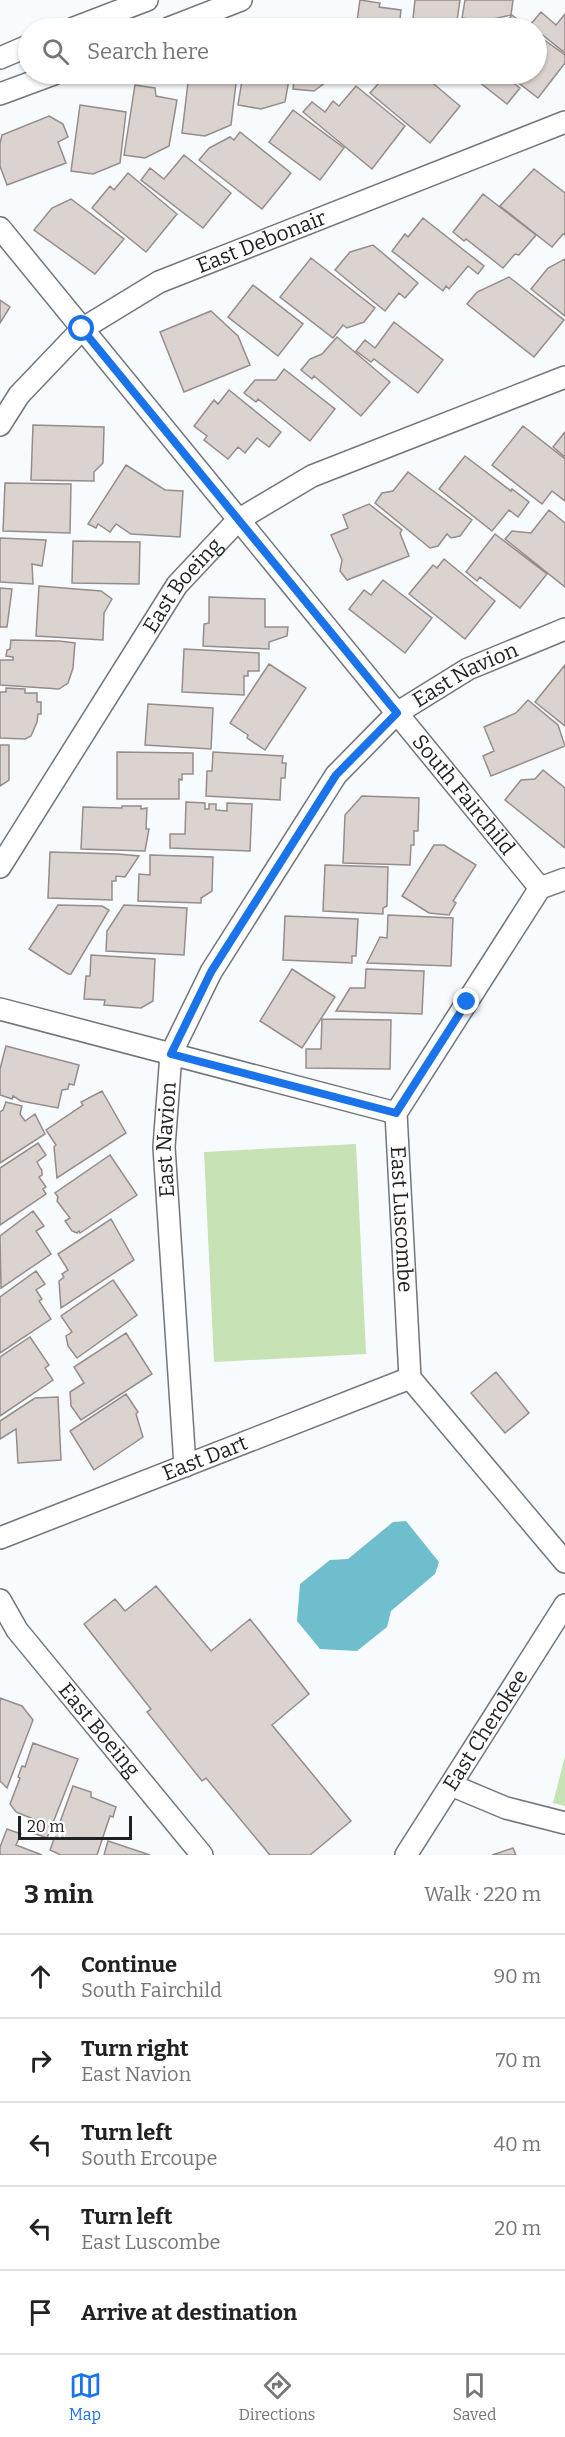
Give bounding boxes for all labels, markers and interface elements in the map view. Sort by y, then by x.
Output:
search box [18,18,547,84]
icon: search [39,35,72,68]
text: Search here [87,38,209,65]
street label: East Debonair [193,204,330,279]
route start [68,315,94,341]
street label: East Boeing [137,532,228,638]
street label: East Navion [408,637,522,713]
street label: South Fairchild [407,729,520,860]
route end [453,988,479,1014]
street label: East Navion [151,1081,182,1198]
street label: East Luscombe [385,1145,418,1293]
street label: East Dart [159,1430,252,1486]
street label: East Cherokee [437,1665,534,1796]
street label: East Boeing [53,1678,146,1783]
scale bar [18,1813,132,1840]
text: 20 m [27,1817,64,1836]
text: 3 min [24,1879,93,1910]
text: Walk · 220 m [424,1882,541,1906]
text: Continue [81,1951,177,1978]
icon: ahead [24,1960,57,1993]
text: 90 m [493,1964,541,1988]
text: South Fairchild [81,1978,222,2002]
text: Turn right [81,2035,189,2062]
icon: right [24,2044,57,2077]
text: 70 m [495,2048,541,2072]
text: East Navion [81,2062,191,2086]
text: Turn left [81,2119,173,2146]
icon: left [24,2128,57,2161]
text: 40 m [493,2132,541,2156]
text: South Ercoupe [81,2146,217,2170]
text: Turn left [81,2203,173,2230]
icon: left [24,2212,57,2245]
text: 20 m [494,2216,541,2240]
text: East Luscombe [81,2230,220,2254]
icon: arrive [24,2296,57,2329]
text: Arrive at destination [81,2299,297,2326]
tab: Map [69,2369,102,2424]
tab: Directions [239,2369,316,2424]
tab: Saved [453,2369,496,2424]

